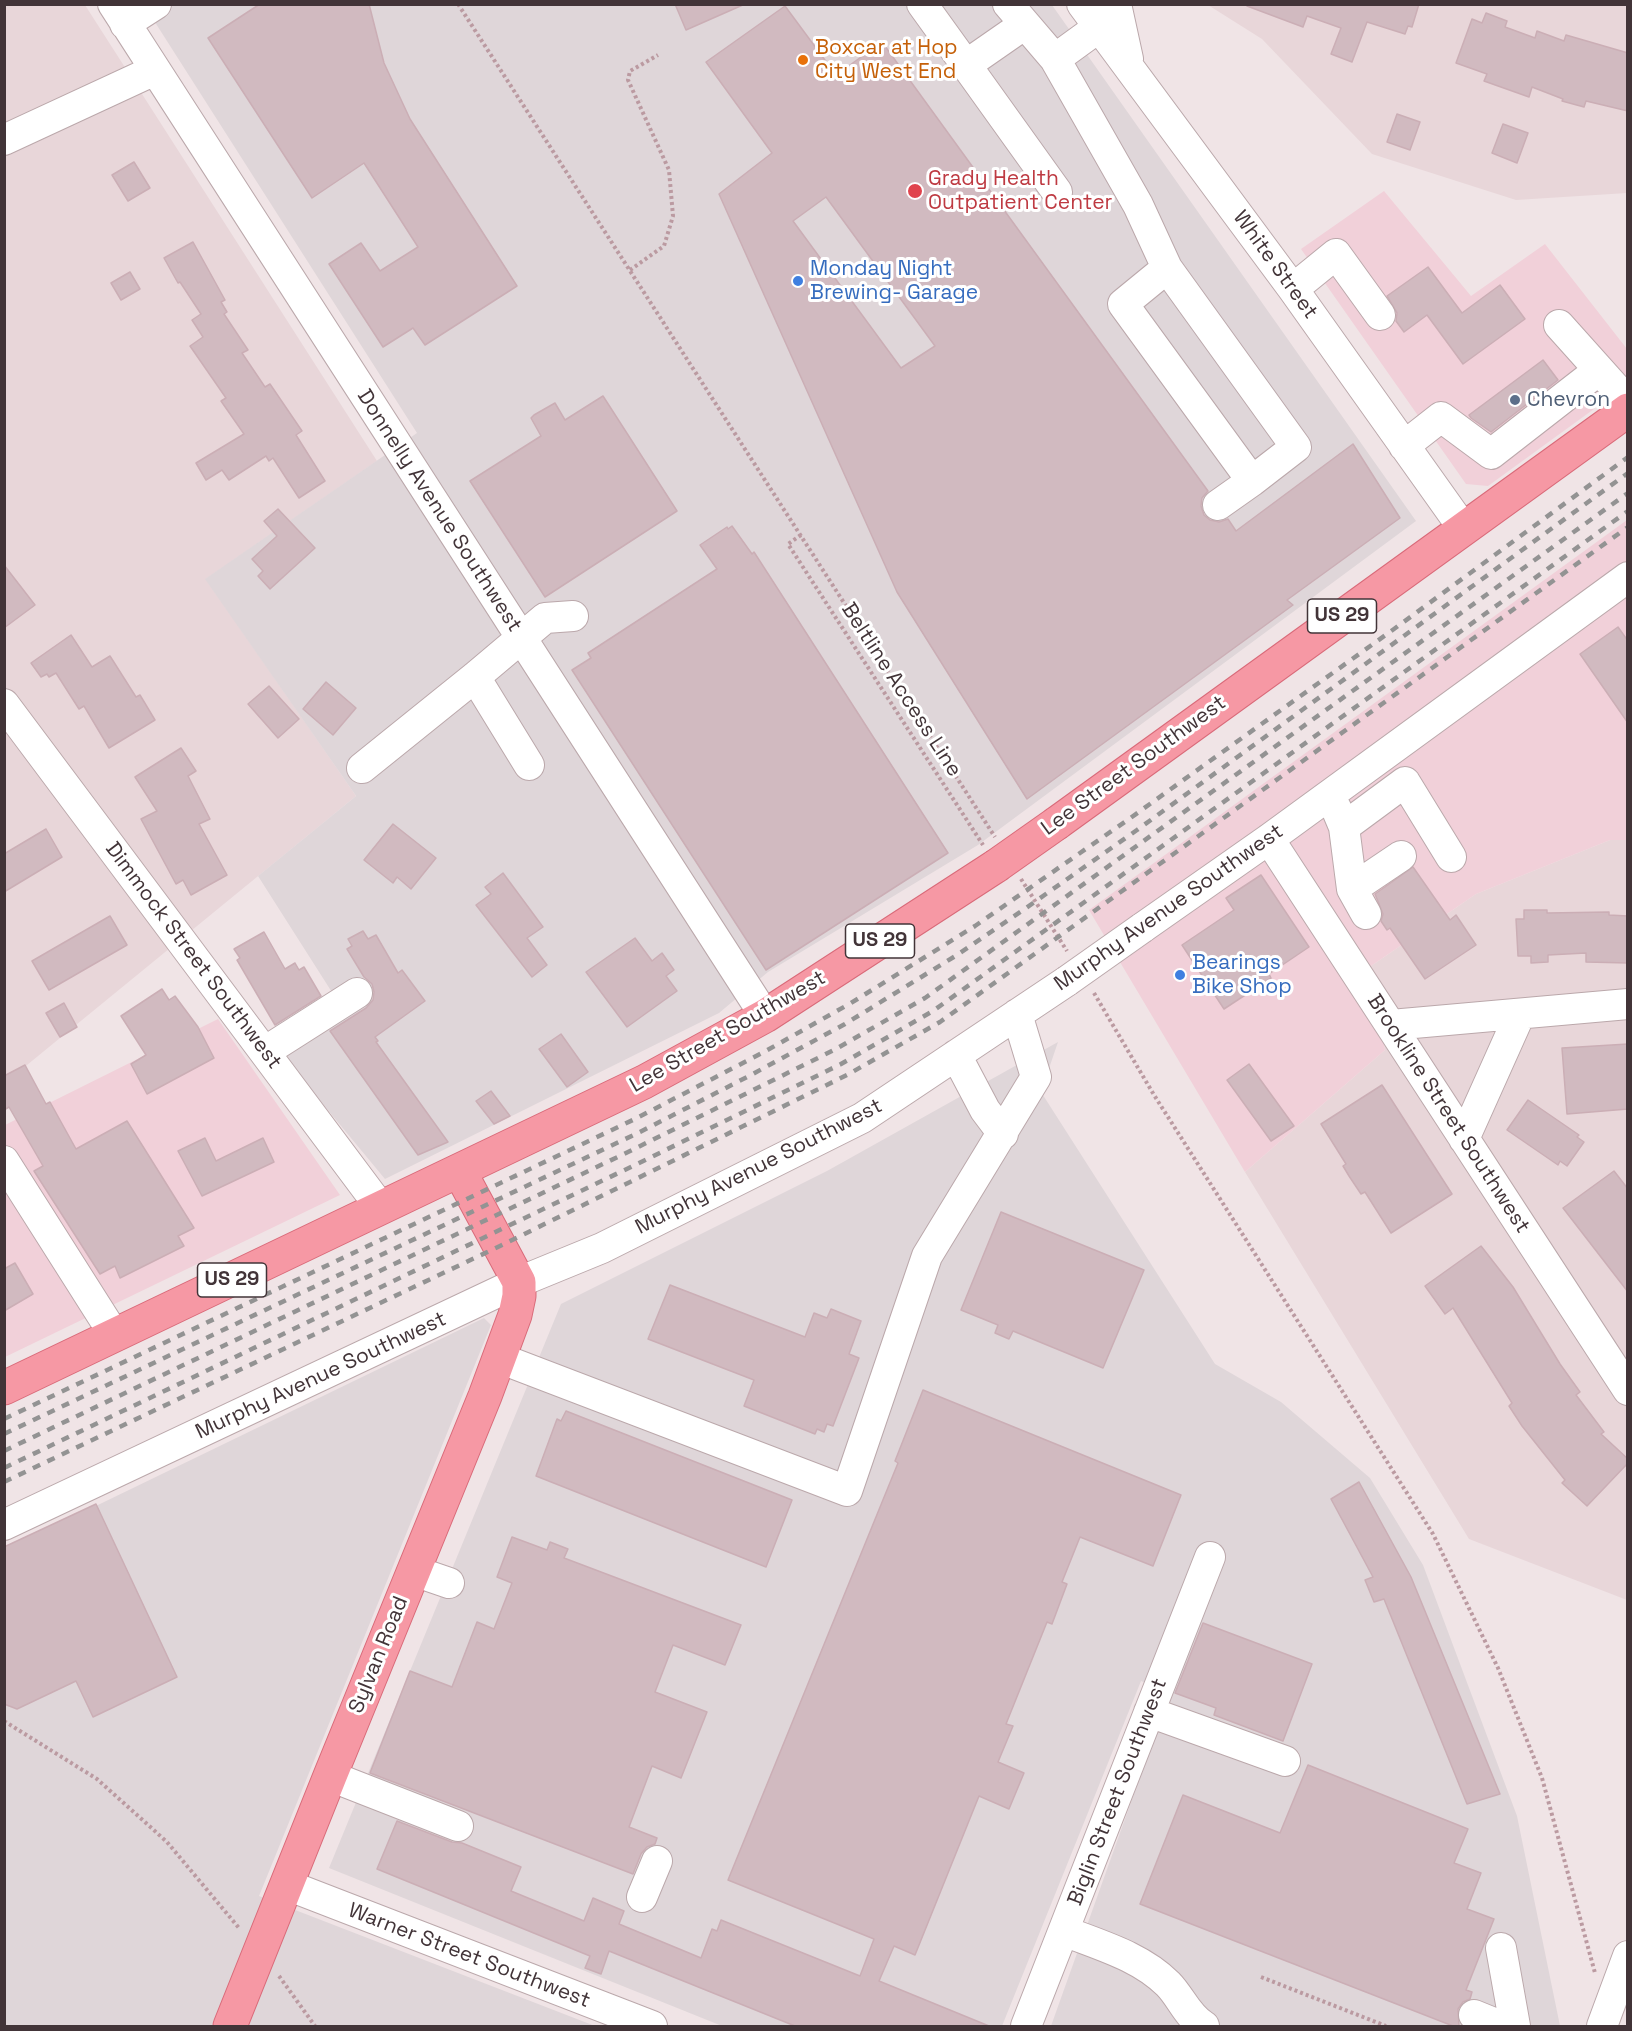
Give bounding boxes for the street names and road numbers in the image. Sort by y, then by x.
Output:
street label: White Street [1227,206,1323,324]
street label: Donnelly Avenue Southwest [351,385,527,637]
street label: Beltline Access Line [835,598,967,782]
road number: US 29 [1308,599,1376,633]
street label: Lee Street Southwest [1037,691,1231,841]
street label: Murphy Avenue Southwest [1050,819,1288,997]
street label: Dimmock Street Southwest [99,838,287,1074]
road number: US 29 [846,924,914,958]
street label: Lee Street Southwest [626,966,830,1098]
street label: Brookline Street Southwest [1361,990,1535,1238]
street label: Murphy Avenue Southwest [631,1094,887,1240]
road number: US 29 [198,1263,266,1297]
street label: Murphy Avenue Southwest [192,1307,450,1445]
street label: Sylvan Road [344,1593,414,1717]
street label: Biglin Street Southwest [1063,1675,1173,1909]
street label: Warner Street Southwest [345,1898,593,2014]

